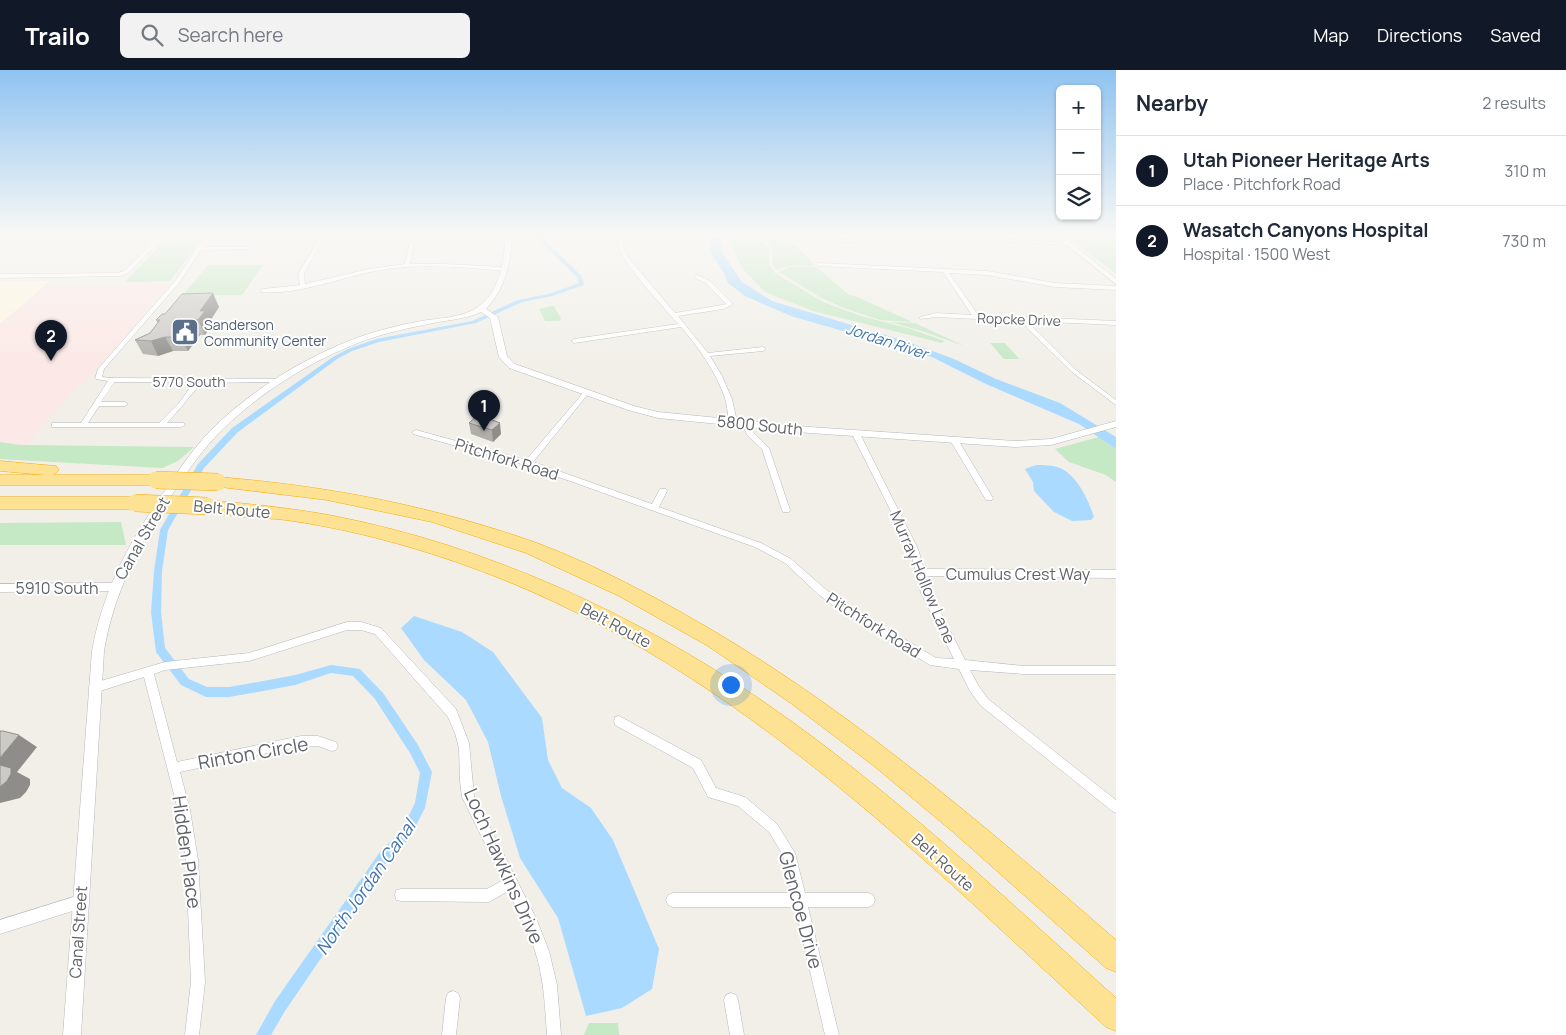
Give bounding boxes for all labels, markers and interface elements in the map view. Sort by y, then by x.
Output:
search box [120,13,470,58]
text: Trailo [25,19,90,52]
icon: search [138,21,166,49]
text: Search here [178,22,283,48]
text: Map [1313,23,1349,47]
text: Directions [1377,23,1462,47]
text: Saved [1490,23,1541,47]
map controls [1056,85,1101,220]
button: + [1056,85,1101,130]
text: Nearby [1136,89,1208,117]
text: 2 results [1482,92,1546,114]
button: − [1056,130,1101,175]
text: Utah Pioneer Heritage Arts [1183,147,1430,173]
text: 1 [1148,160,1156,182]
text: 310 m [1504,160,1546,182]
text: Place · Pitchfork Road [1183,173,1341,195]
button: layers [1056,175,1101,220]
text: Wasatch Canyons Hospital [1183,217,1429,243]
text: 2 [1147,230,1157,252]
text: 730 m [1503,230,1546,252]
text: Hospital · 1500 West [1183,243,1330,265]
street label: Ropcke Drive [977,308,1061,330]
place label: Sanderson Community Center [204,315,326,350]
public building icon: Sanderson Community Center [170,317,200,347]
water label: Jordan River [843,318,933,365]
pin: 2 [35,320,67,361]
street label: 5770 South [152,372,226,391]
pin: 1 [468,390,500,431]
street label: 5800 South [716,410,804,440]
street label: Pitchfork Road [452,433,562,485]
street label: Canal Street [109,492,175,584]
street label: Belt Route [193,495,271,523]
street label: Murray Hollow Lane [885,507,961,647]
street label: Cumulus Crest Way [946,563,1091,585]
street label: 5910 South [15,577,99,599]
street label: Pitchfork Road [823,587,925,663]
street label: Belt Route [577,597,655,653]
your location [718,672,744,698]
street label: Rinton Circle [196,730,310,776]
street label: Loch Hawkins Drive [458,784,550,948]
street label: Hidden Place [166,794,208,910]
water label: North Jordan Canal [310,813,422,959]
street label: Belt Route [907,828,979,896]
street label: Glencoe Drive [773,848,829,972]
street label: Canal Street [64,885,92,979]

